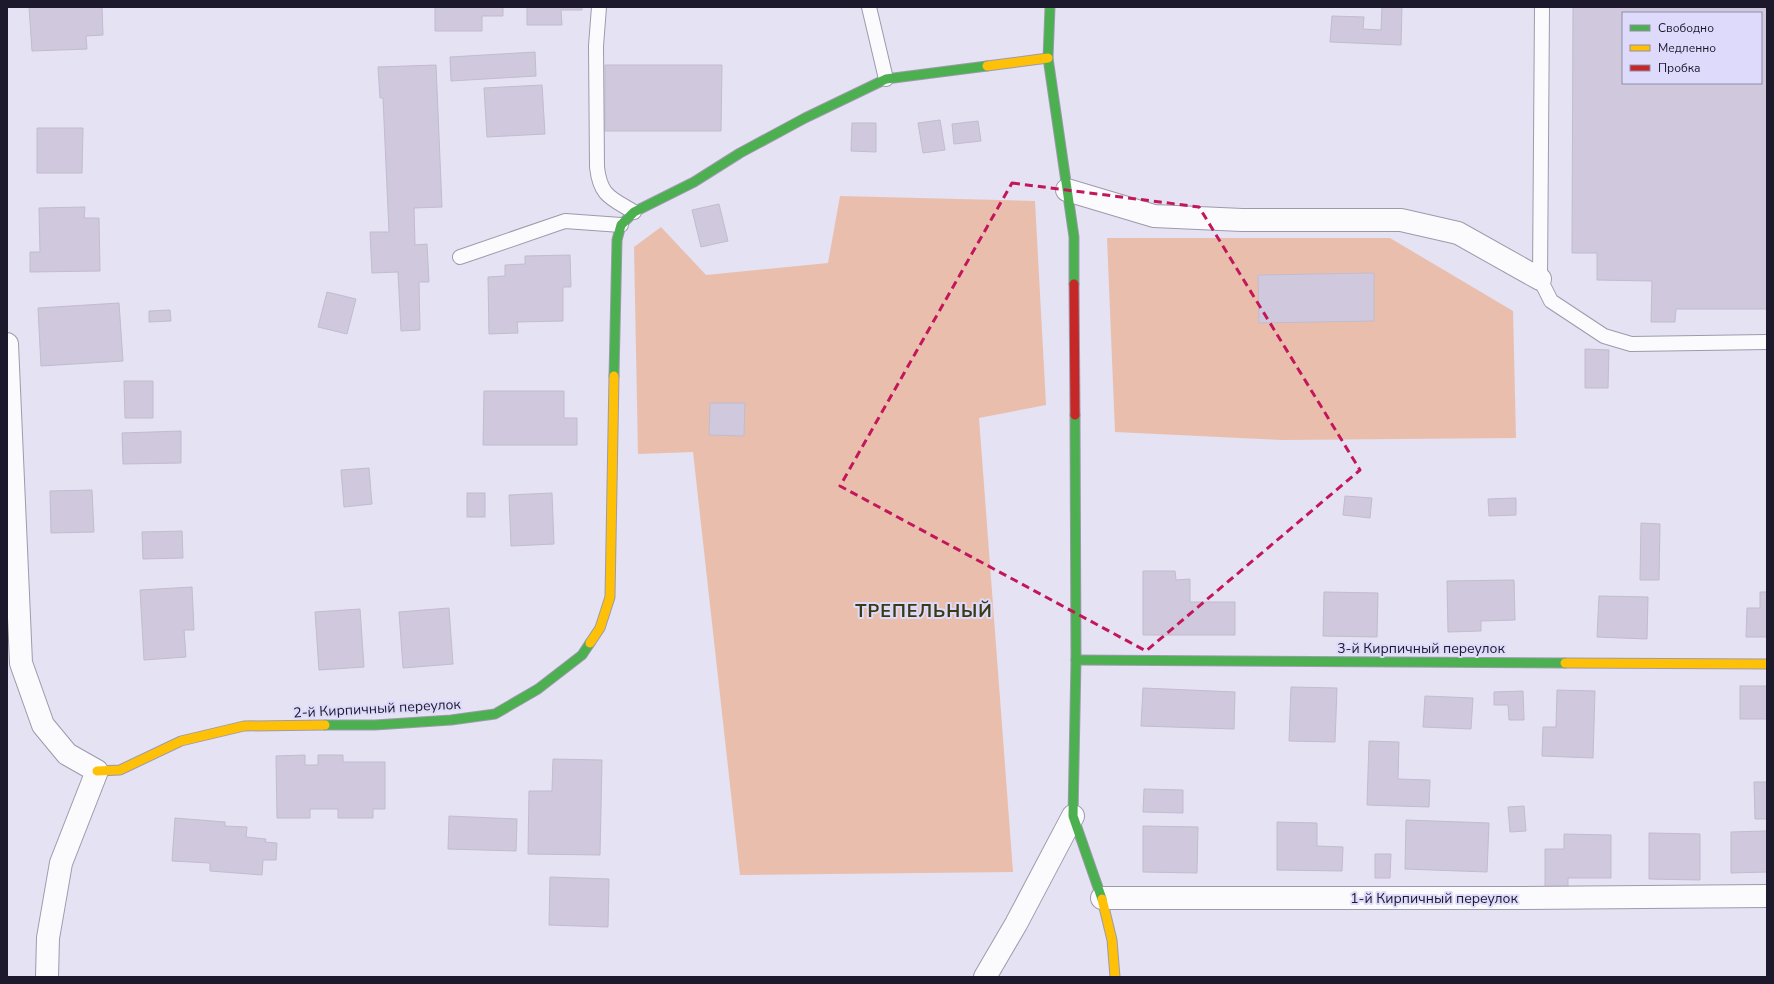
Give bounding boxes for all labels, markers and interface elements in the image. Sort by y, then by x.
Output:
legend [1622,12,1762,84]
text: Свободно [1658,20,1714,36]
text: Медленно [1658,40,1716,56]
text: Пробка [1658,60,1701,76]
district label: ТРЕПЕЛЬНЫЙ [855,599,993,623]
street label: 3-й Кирпичный переулок [1337,639,1505,658]
street label: 2-й Кирпичный переулок [293,695,462,722]
street label: 1-й Кирпичный переулок [1350,889,1518,908]

